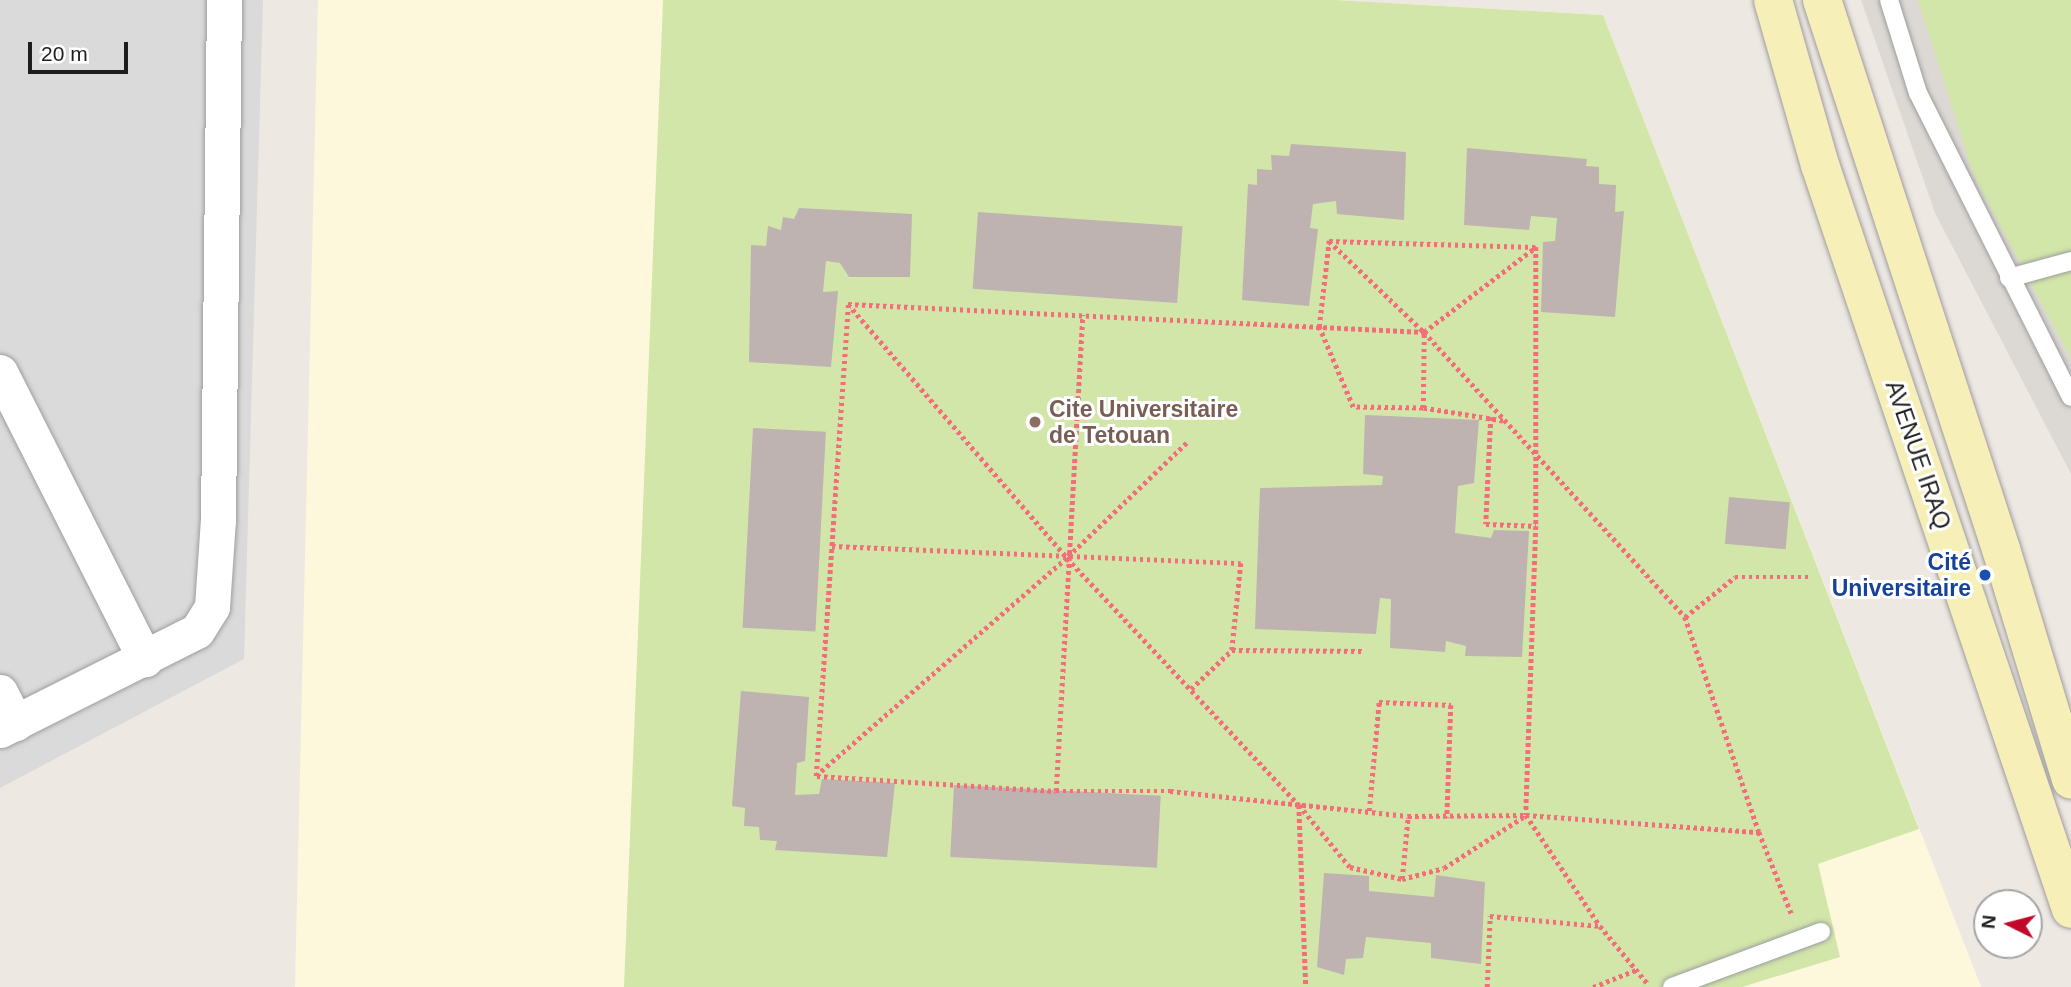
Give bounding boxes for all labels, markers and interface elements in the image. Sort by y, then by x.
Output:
scale bar [32,28,131,72]
text: 20 m [41,42,88,65]
street label: AVENUE IRAQ [1880,377,1956,533]
place label: Cite Universitaire de Tetouan [1049,395,1238,449]
marker: Cite Universitaire de Tetouan [1027,414,1043,430]
place label: Cité Universitaire [1832,548,1971,602]
marker: Cité Universitaire [1977,567,1993,583]
north arrow [1973,889,2043,959]
text: N [1977,914,2000,930]

